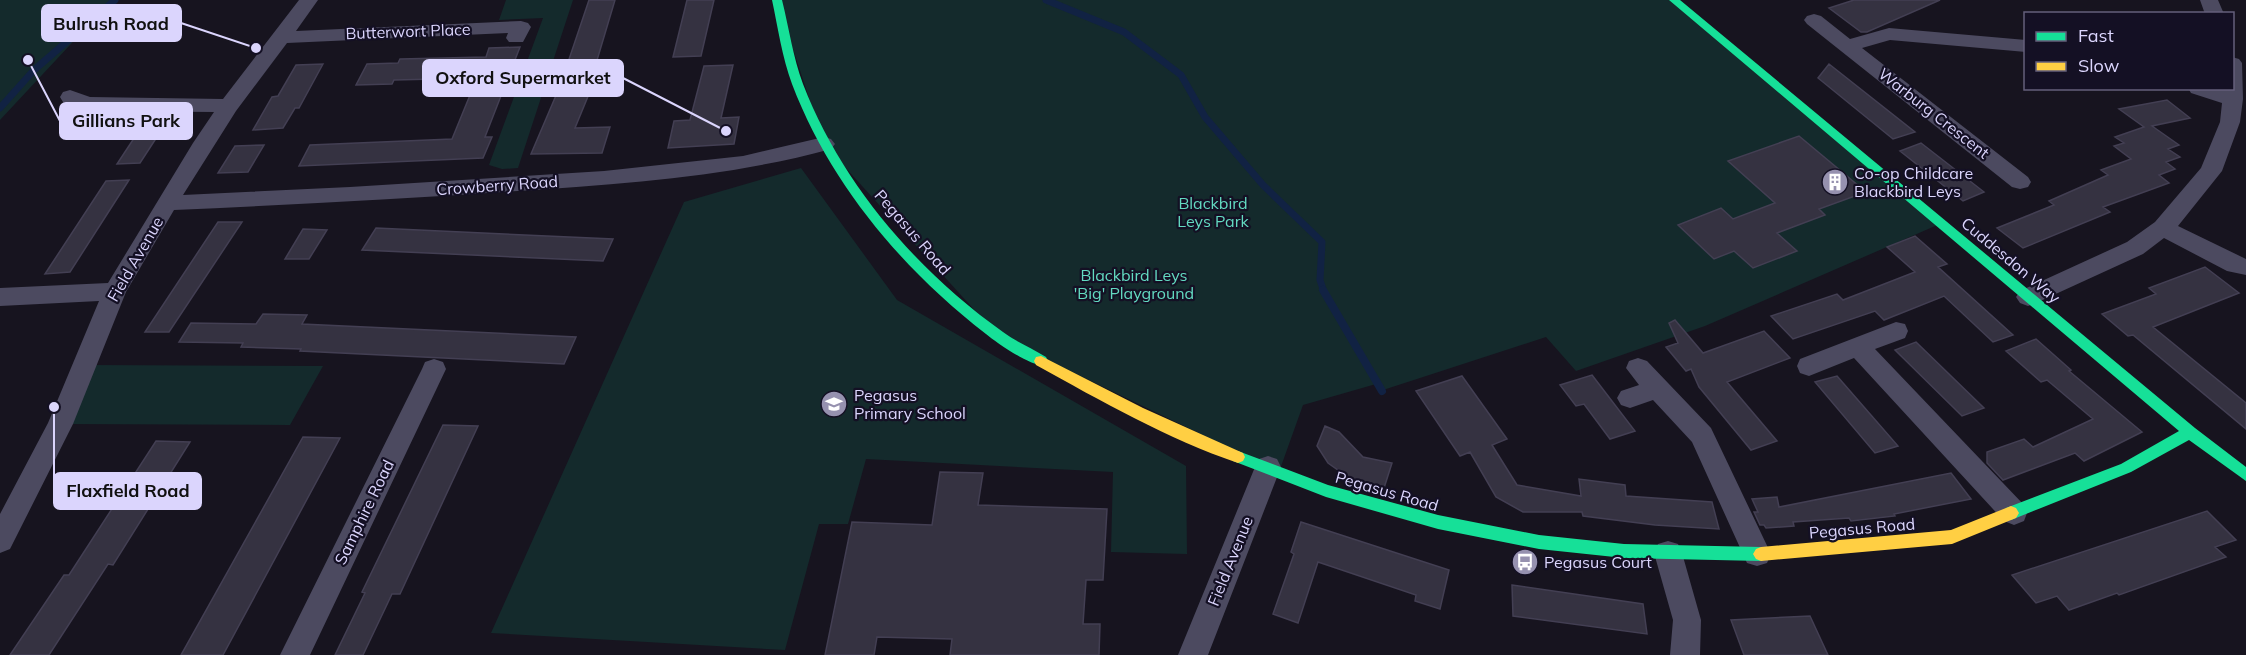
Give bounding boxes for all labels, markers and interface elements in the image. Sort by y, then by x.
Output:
callout: Bulrush Road [42,5,181,41]
text: Bulrush Road [53,12,169,35]
legend [2024,12,2234,90]
street label: Butterwort Place [345,19,471,43]
text: Fast [2078,24,2114,47]
text: Slow [2078,54,2120,77]
callout: Oxford Supermarket [423,60,623,96]
street label: Warburg Crescent [1875,63,1994,163]
text: Oxford Supermarket [435,66,611,89]
callout: Gillians Park [60,103,192,139]
text: Gillians Park [72,109,181,132]
place label: Co-op Childcare Blackbird Leys [1854,163,1973,201]
building icon: Co-op Childcare Blackbird Leys [1820,167,1850,197]
street label: Crowberry Road [436,171,558,199]
street label: Pegasus Road [871,185,955,279]
park label: Blackbird Leys Park [1177,193,1249,231]
street label: Field Avenue [103,213,167,305]
street label: Cuddesdon Way [1957,213,2065,308]
park label: Blackbird Leys 'Big' Playground [1074,265,1194,303]
place label: Pegasus Primary School [854,385,966,423]
school or university icon: Pegasus Primary School [819,389,849,419]
street label: Samphire Road [330,456,398,568]
street label: Pegasus Road [1333,467,1441,515]
callout: Flaxfield Road [54,473,201,509]
text: Flaxfield Road [66,479,190,502]
street label: Field Avenue [1203,513,1257,609]
street label: Pegasus Road [1808,513,1916,543]
bus stop icon: Pegasus Court [1510,547,1540,577]
place label: Pegasus Court [1544,552,1652,572]

